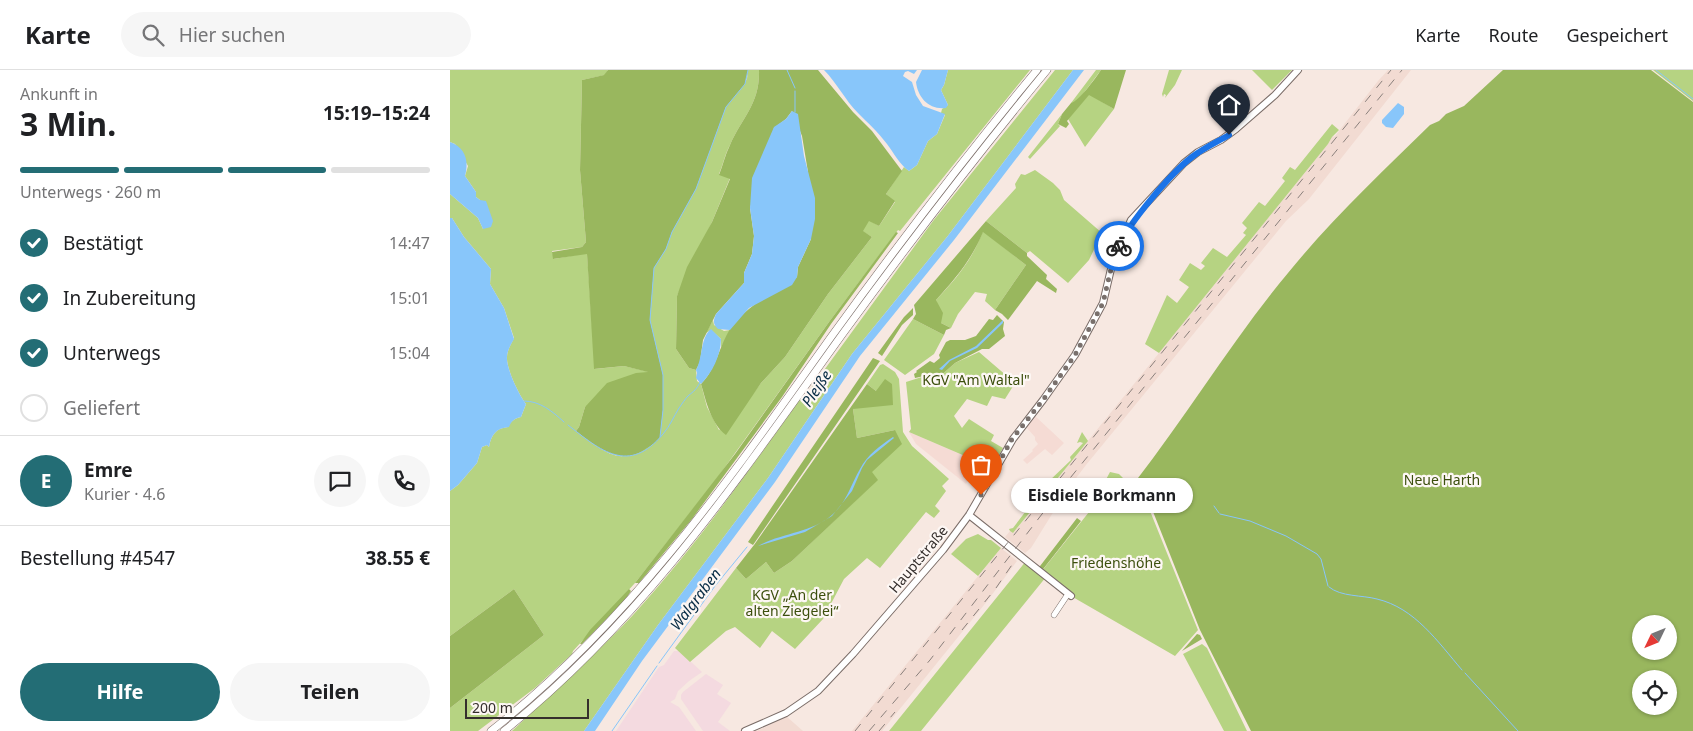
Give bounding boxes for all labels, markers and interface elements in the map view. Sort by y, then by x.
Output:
search box [121,12,471,57]
text: Karte [25,18,91,51]
icon: search [139,21,167,49]
text: Hier suchen [179,22,285,48]
text: Karte [1415,23,1461,47]
text: Route [1489,23,1538,47]
text: Gespeichert [1566,23,1668,47]
text: Ankunft in [20,83,98,105]
pin [1208,84,1250,135]
icon: home [1215,91,1243,119]
text: 15:19–15:24 [323,100,430,126]
text: 3 Min. [20,102,116,145]
text: Unterwegs · 260 m [20,181,161,203]
courier [1094,221,1144,271]
icon: check [20,229,48,257]
text: Bestätigt [63,230,143,256]
text: 14:47 [389,232,430,254]
icon: bike [1105,232,1133,260]
icon: check [20,284,48,312]
text: In Zubereitung [63,285,196,311]
text: 15:01 [389,287,430,309]
icon: check [20,339,48,367]
text: Unterwegs [63,340,161,366]
text: 15:04 [389,342,430,364]
water label: Pleiße [797,365,836,410]
park label: KGV "Am Waltal" [922,370,1030,389]
text: Geliefert [63,395,140,421]
pin [960,444,1002,495]
icon: bag [967,451,995,479]
button: chat [314,455,366,507]
button: phone [378,455,430,507]
text: Emre [84,457,133,483]
text: E [41,468,51,494]
park label: Neue Harth [1404,470,1480,489]
callout: Eisdiele Borkmann [1011,478,1194,512]
text: Kurier · 4.6 [84,483,165,505]
text: Eisdiele Borkmann [1028,484,1176,506]
street label: Hauptstraße [884,521,952,597]
text: Bestellung #4547 [20,545,175,571]
text: 38.55 € [365,545,430,571]
park label: Friedenshöhe [1071,553,1161,572]
water label: Walgraben [665,564,725,634]
park label: KGV „An der alten Ziegelei“ [746,585,838,620]
north arrow [1632,615,1678,660]
map controls [1632,615,1677,715]
button: Hilfe [20,663,220,721]
button: Teilen [230,663,430,721]
button: locate [1632,670,1677,715]
scale bar [465,696,589,719]
text: 200 m [472,698,513,717]

